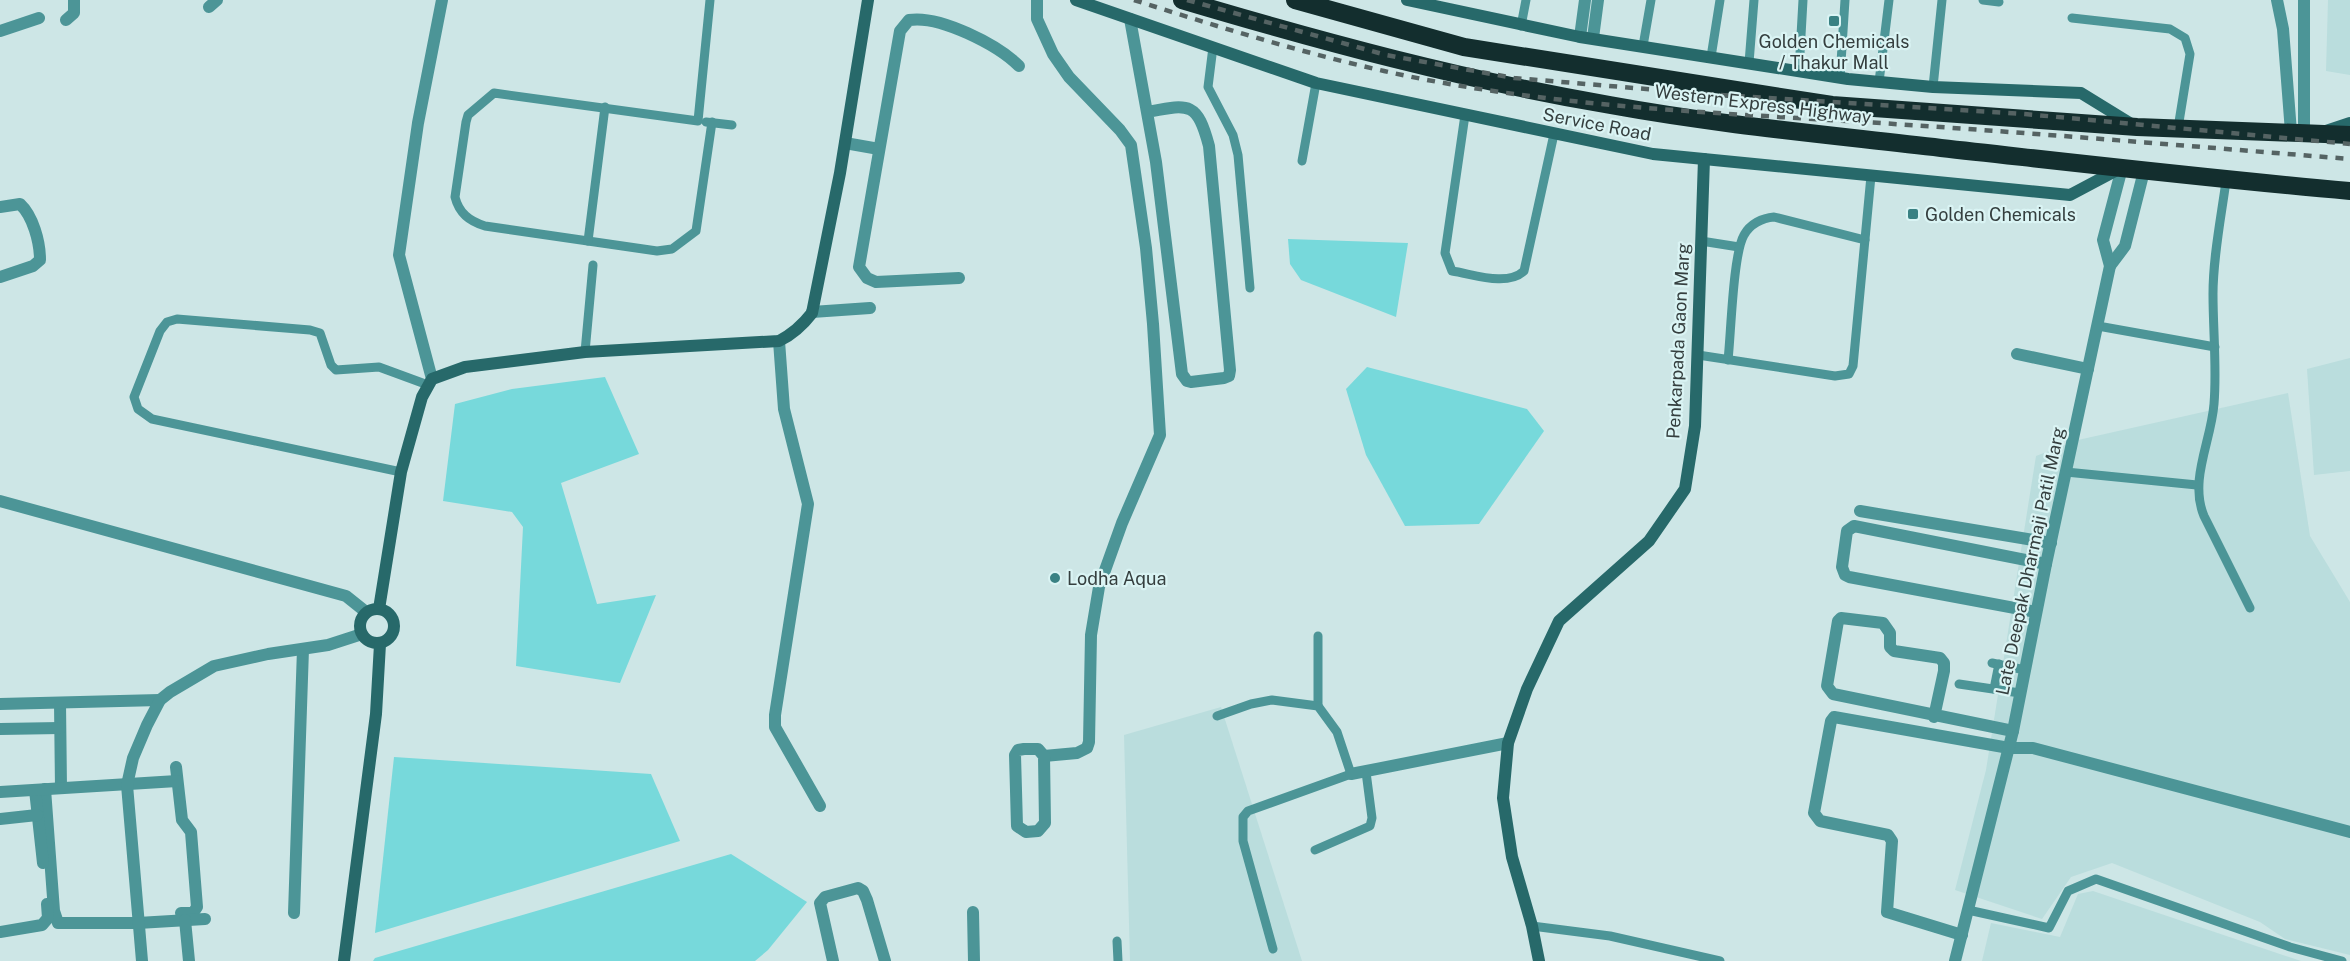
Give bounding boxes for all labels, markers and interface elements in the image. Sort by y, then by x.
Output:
marker: Golden Chemicals / Thakur Mall [1827,14,1841,28]
place label: Golden Chemicals / Thakur Mall [1759,31,1909,73]
street label: Western Express Highway [1653,80,1873,128]
street label: Service Road [1541,103,1653,145]
place label: Golden Chemicals [1925,204,2076,225]
marker: Golden Chemicals [1906,207,1920,221]
street label: Penkarpada Gaon Marg [1662,242,1694,440]
street label: Late Deepak Dharmaji Patil Marg [1991,425,2069,697]
place label: Lodha Aqua [1067,568,1166,589]
marker: Lodha Aqua [1048,571,1062,585]

